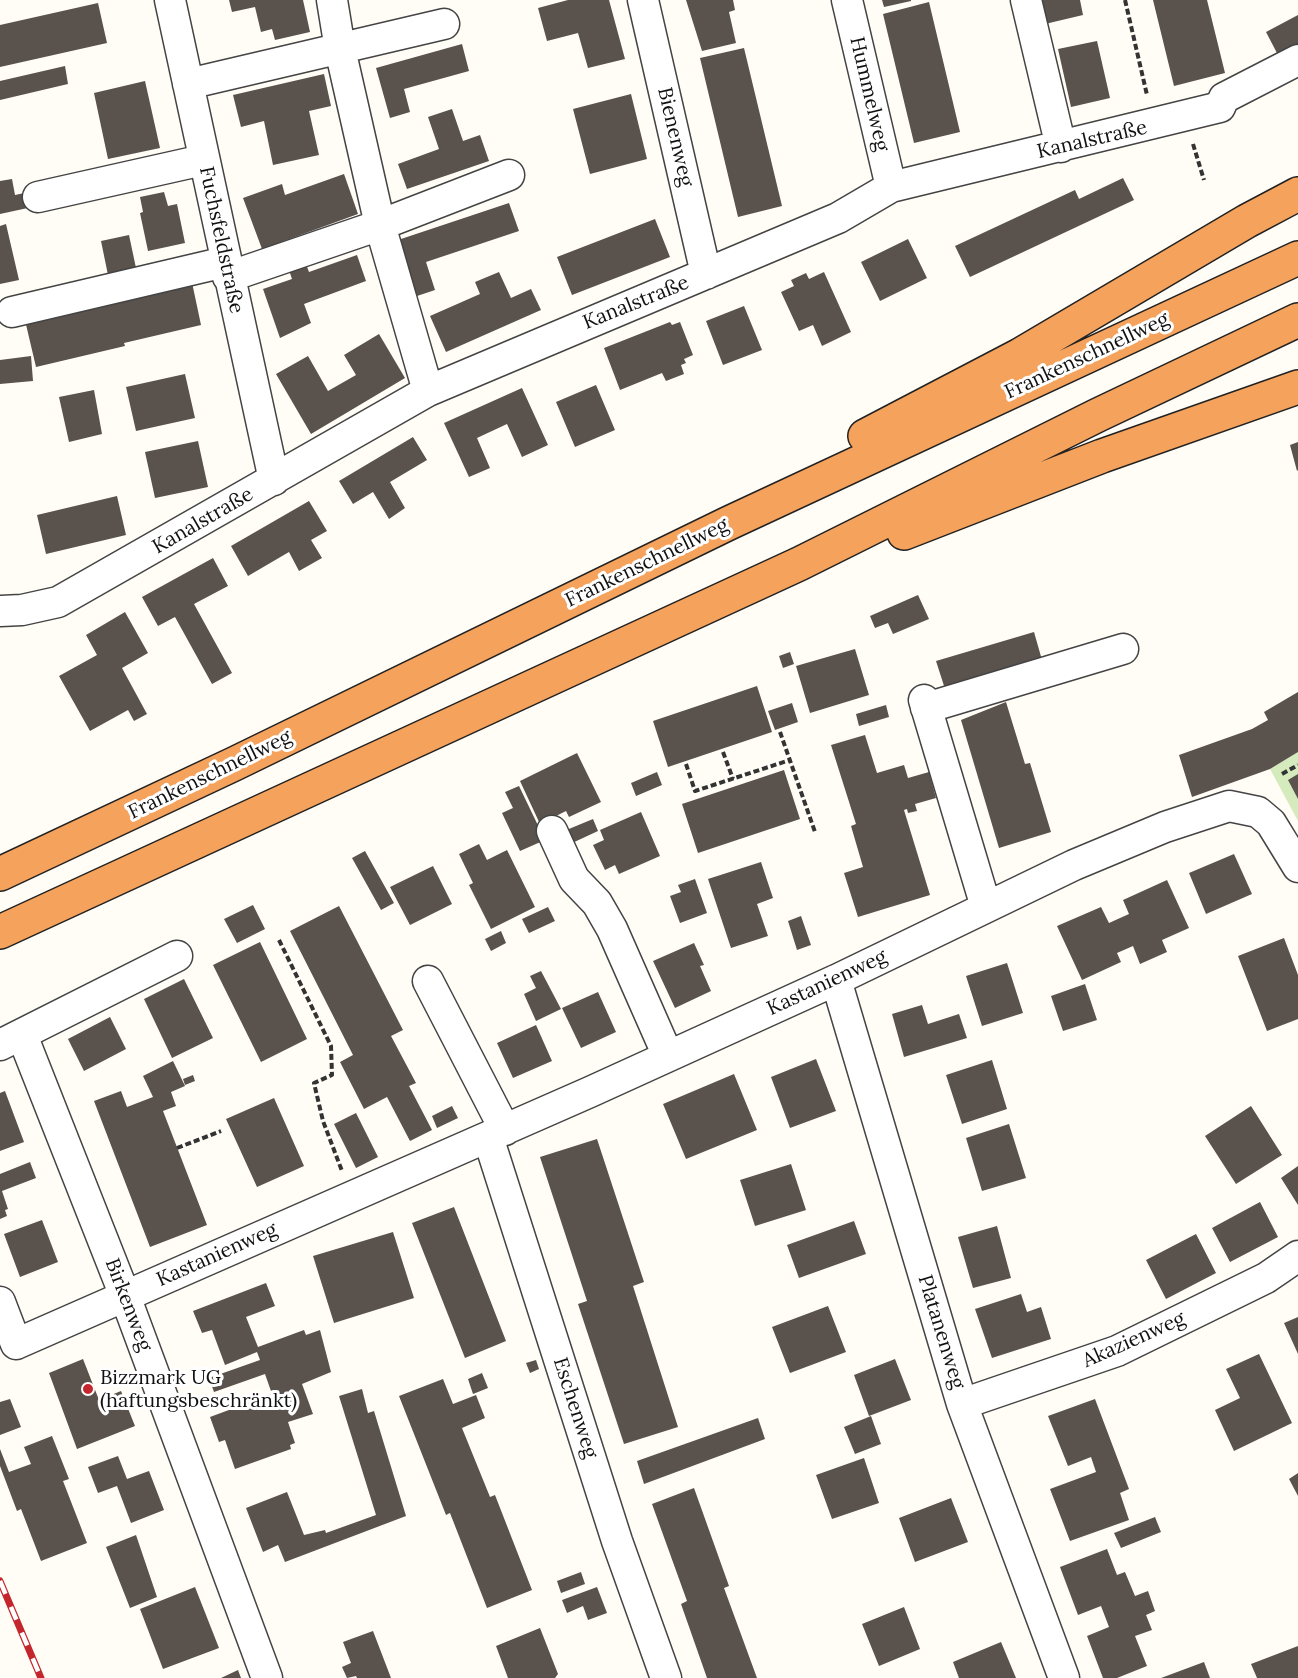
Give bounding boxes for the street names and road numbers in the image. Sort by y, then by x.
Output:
street label: Hummelweg [844,34,894,154]
street label: Bienenweg [652,85,698,189]
street label: Kanalstraße [1035,116,1149,164]
street label: Fuchsfeldstraße [194,164,248,316]
street label: Kanalstraße [579,271,693,335]
street label: Frankenschnellweg [1001,307,1173,405]
street label: Kanalstraße [148,483,258,559]
street label: Frankenschnellweg [561,513,733,613]
street label: Frankenschnellweg [124,725,296,825]
street label: Kastanienweg [763,945,891,1021]
street label: Kastanienweg [153,1218,281,1292]
street label: Birkenweg [99,1255,157,1355]
street label: Platanenweg [912,1272,970,1392]
street label: Akazienweg [1079,1307,1189,1373]
street label: Eschenweg [547,1355,603,1461]

